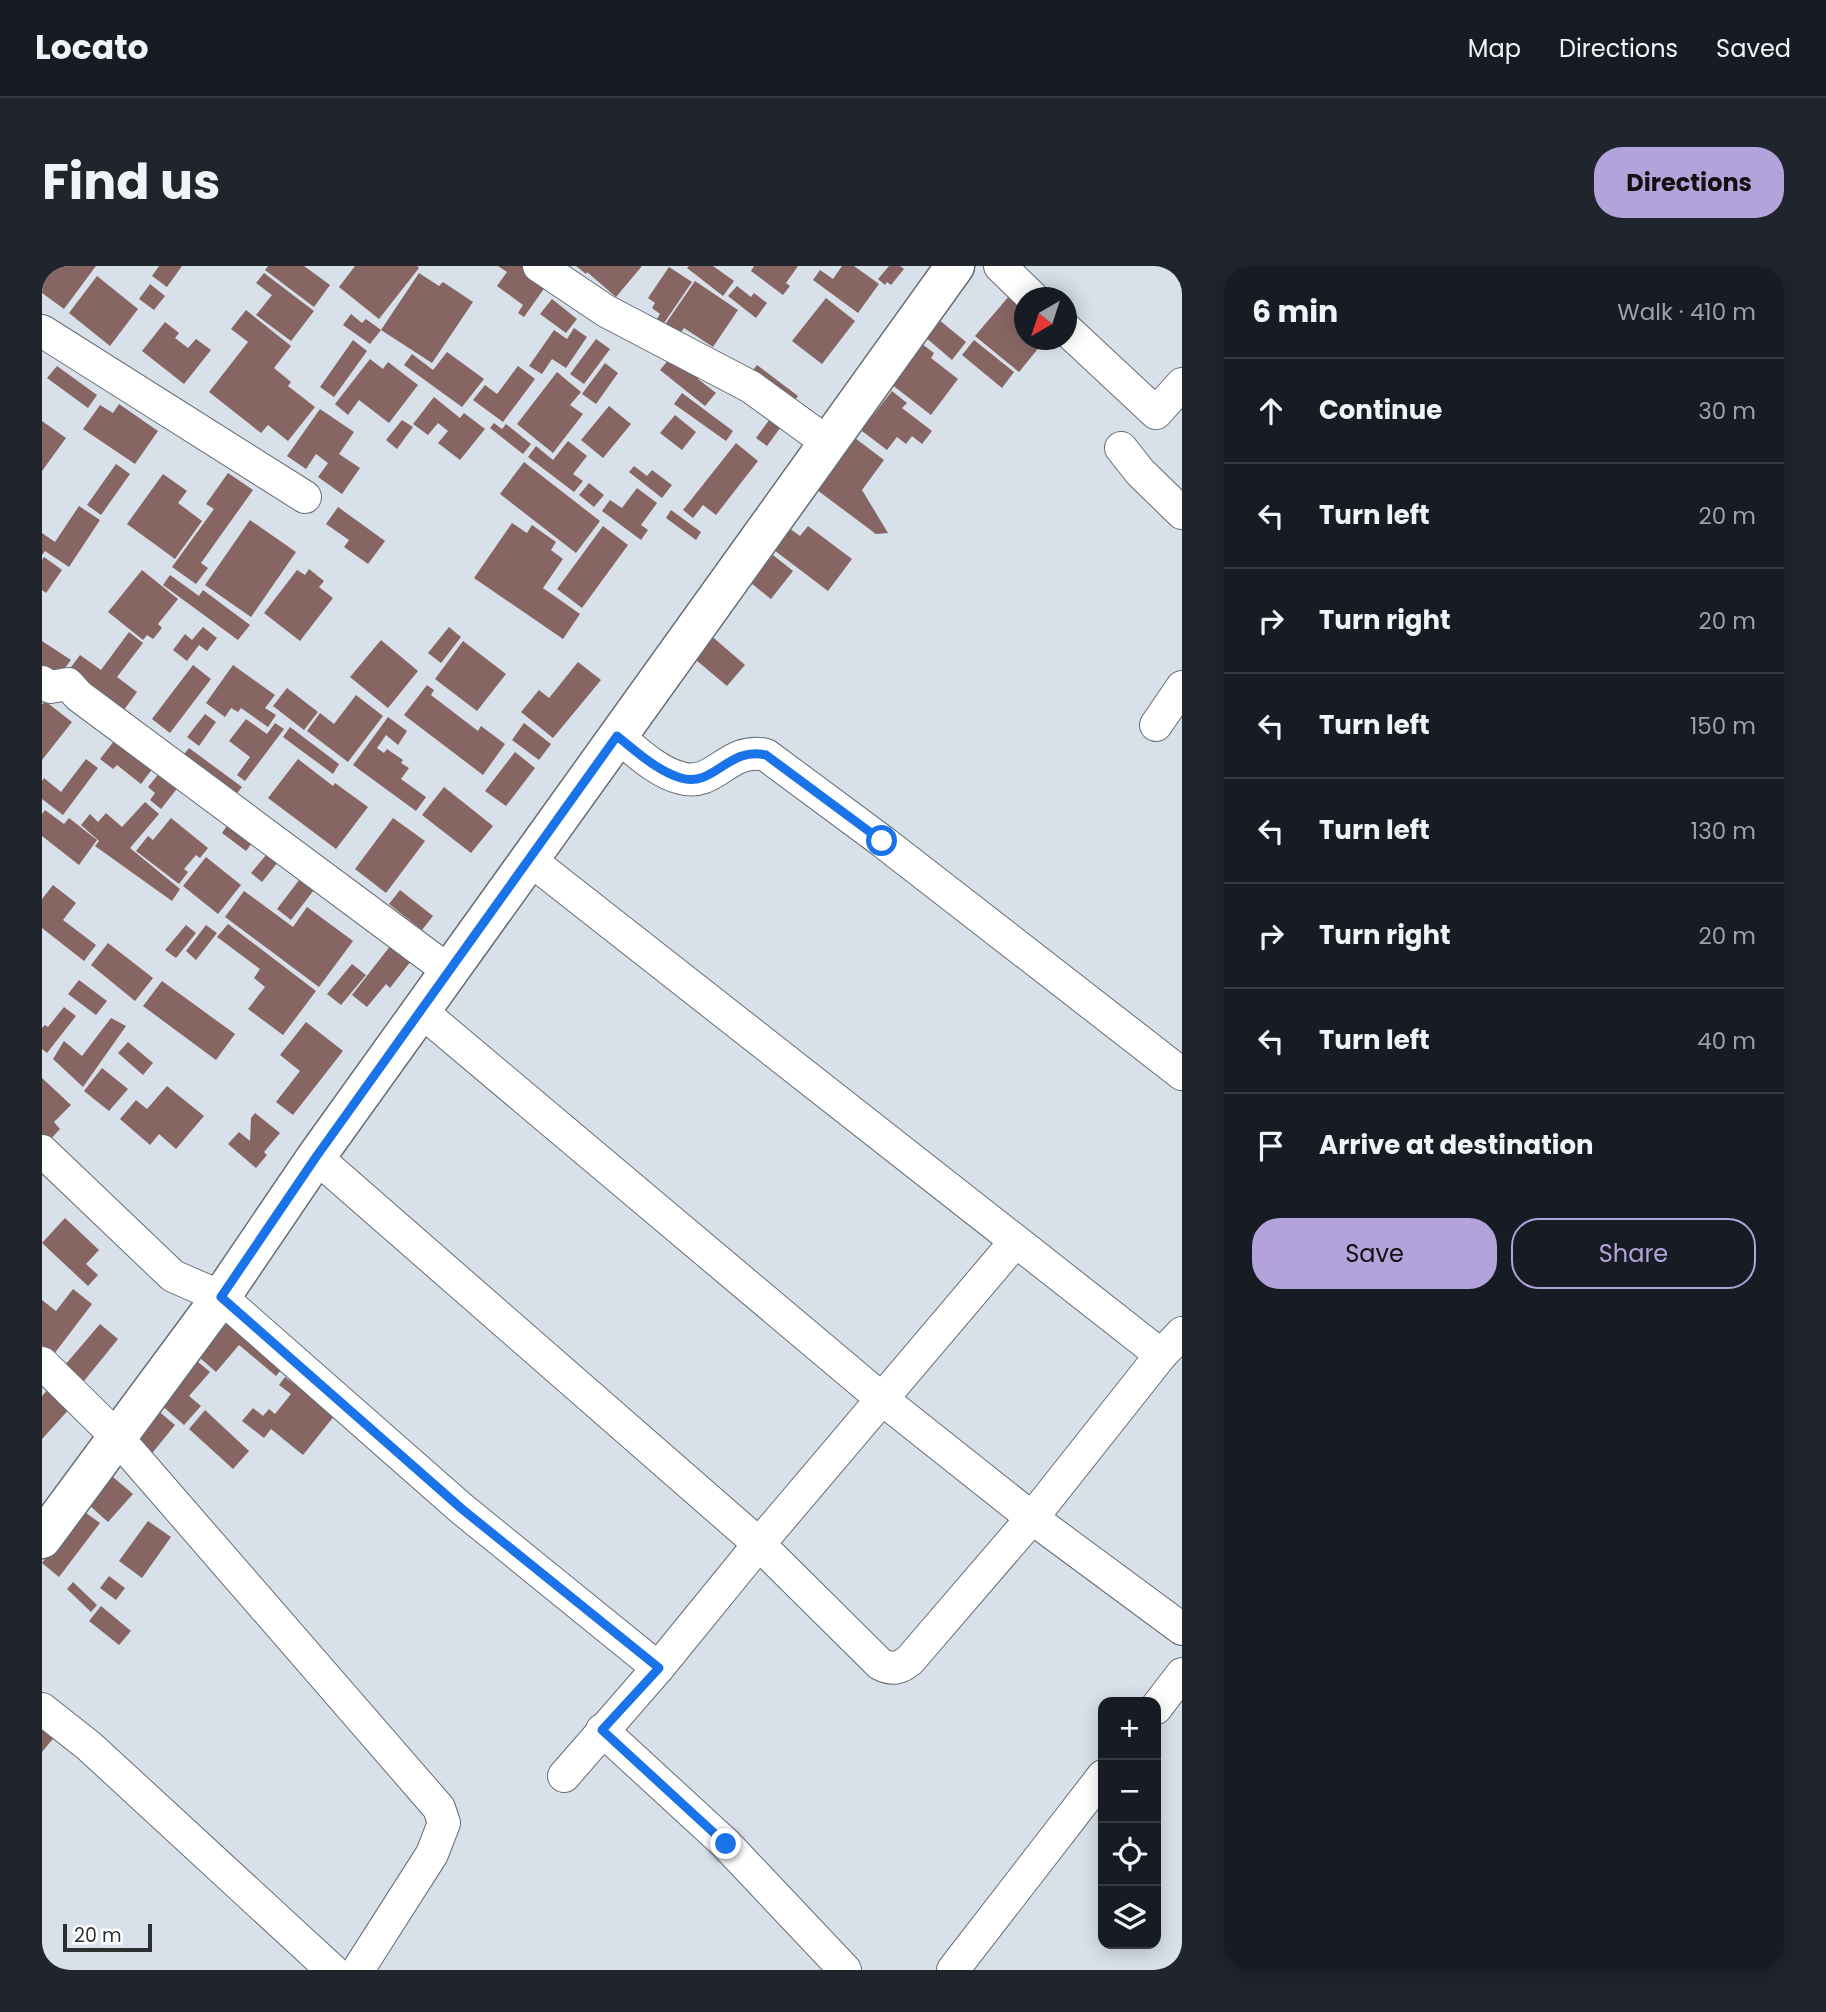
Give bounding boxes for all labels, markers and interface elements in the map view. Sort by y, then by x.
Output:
text: Locato [35,24,149,71]
text: Map [1468,32,1521,65]
text: Directions [1559,32,1678,65]
text: Saved [1716,32,1791,65]
button: Directions [1594,147,1784,218]
text: Find us [42,148,220,216]
north arrow [1014,287,1077,350]
text: 6 min [1252,290,1338,333]
text: Walk · 410 m [1617,296,1756,328]
icon: ahead [1252,392,1290,430]
text: Continue [1319,392,1442,428]
text: 30 m [1698,395,1756,427]
icon: left [1252,497,1290,535]
text: Turn left [1319,497,1430,533]
text: 20 m [1698,500,1756,532]
icon: right [1252,602,1290,640]
text: Turn right [1319,602,1451,638]
text: 20 m [1698,605,1756,637]
icon: left [1252,707,1290,745]
text: Turn left [1319,707,1430,743]
text: 150 m [1690,710,1756,742]
icon: left [1252,812,1290,850]
text: Turn left [1319,812,1430,848]
text: 130 m [1691,815,1756,847]
route start [866,825,897,856]
icon: right [1252,917,1290,955]
text: Turn right [1319,917,1451,953]
text: 20 m [1698,920,1756,952]
icon: left [1252,1022,1290,1060]
text: Turn left [1319,1022,1430,1058]
text: 40 m [1697,1025,1756,1057]
icon: arrive [1252,1127,1290,1165]
text: Arrive at destination [1319,1127,1594,1163]
button: Save [1252,1218,1497,1289]
button: Share [1511,1218,1756,1289]
map controls [1098,1697,1161,1949]
button: + [1098,1697,1161,1760]
button: − [1098,1760,1161,1823]
button: locate [1098,1823,1161,1886]
route end [710,1828,741,1859]
button: layers [1098,1886,1161,1949]
scale bar [63,1921,152,1953]
text: 20 m [74,1922,122,1949]

